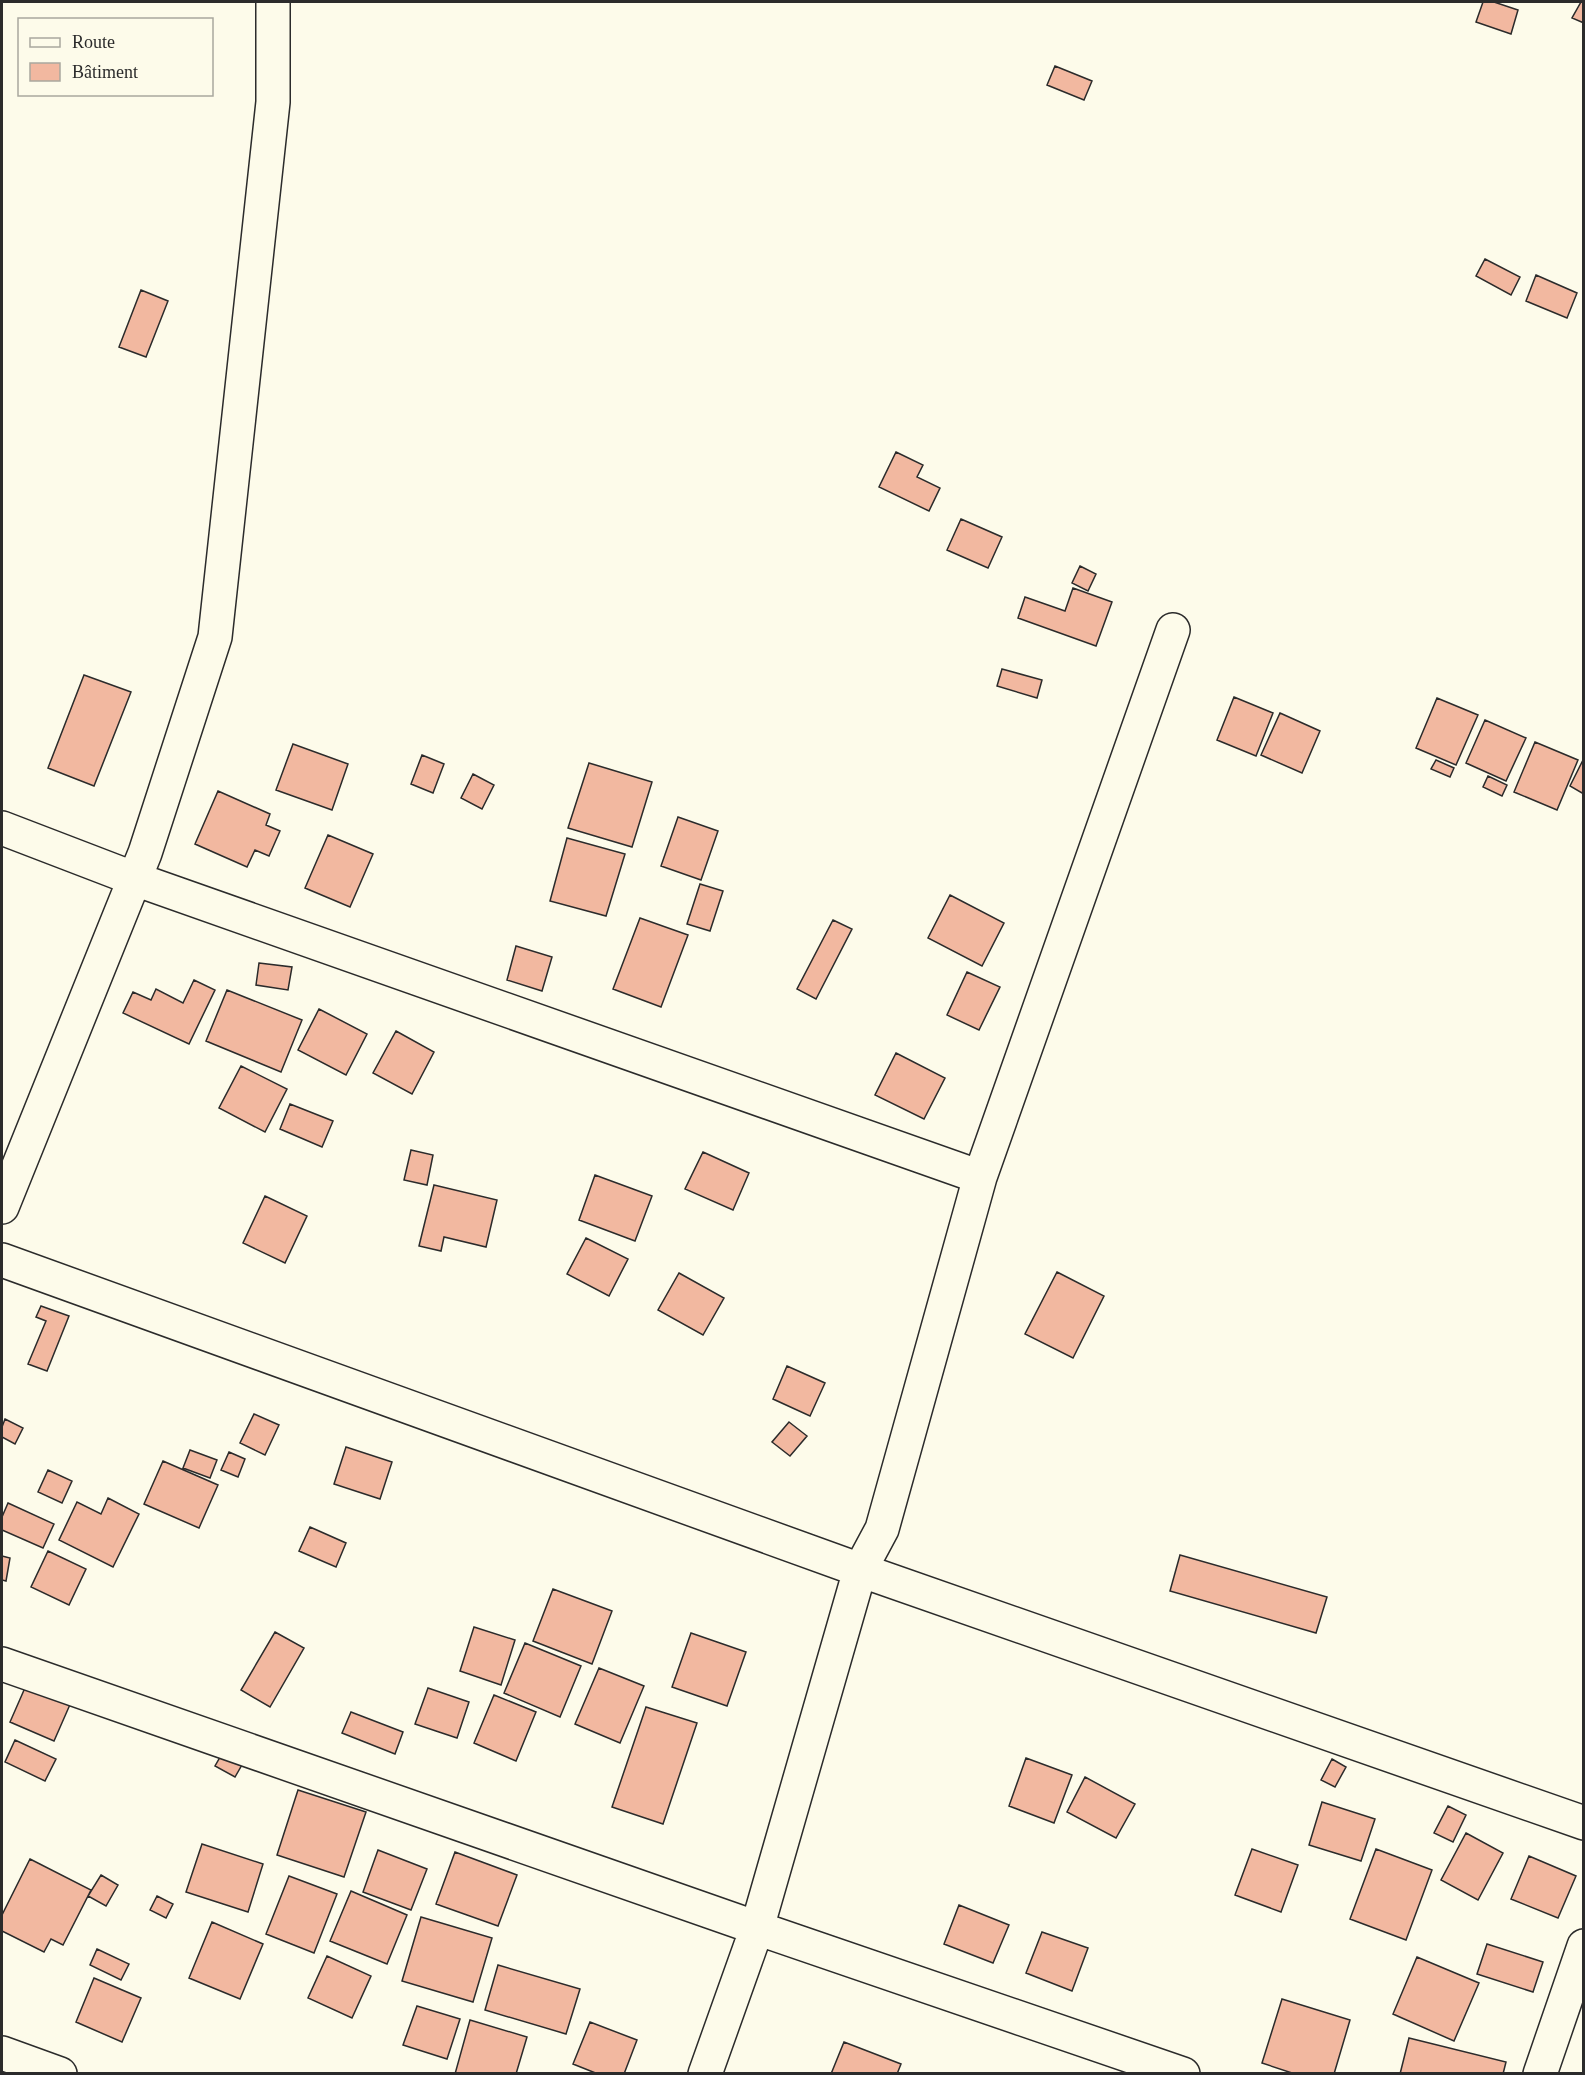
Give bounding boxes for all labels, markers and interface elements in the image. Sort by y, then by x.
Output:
legend [18,18,213,96]
text: Route [72,32,115,52]
text: Bâtiment [72,62,138,82]

